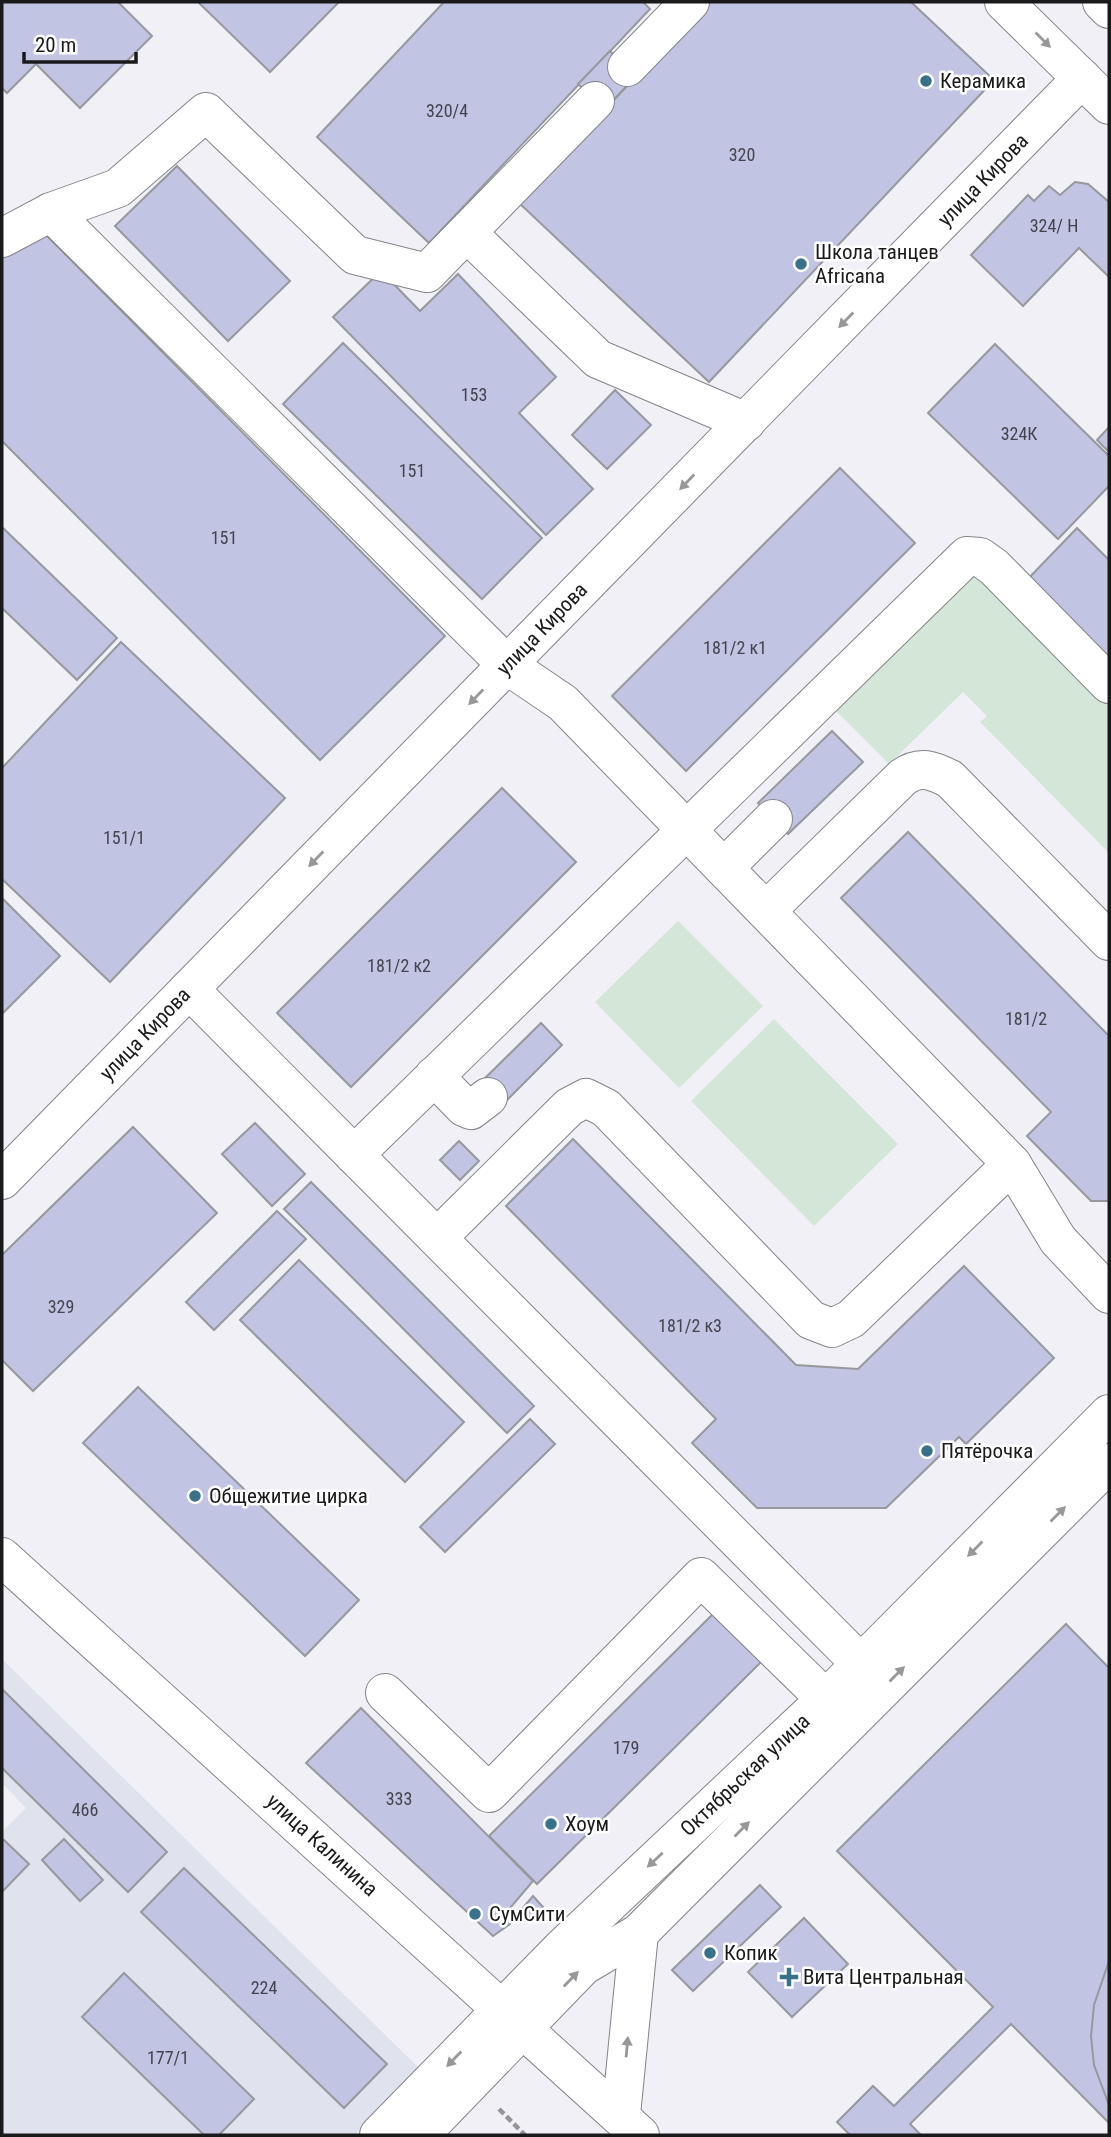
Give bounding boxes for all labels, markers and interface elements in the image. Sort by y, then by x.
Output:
scale bar [24,21,136,65]
one-way arrow [1035,31,1051,48]
text: 20 m [35,33,76,57]
place label: Керамика [940,69,1026,93]
marker: Керамика [918,73,934,89]
house number: 320/4 [426,100,468,121]
street label: улица Кирова [933,129,1033,231]
house number: 320 [729,144,755,165]
house number: 324/ Н [1030,215,1078,236]
place label: Школа танцев Africana [815,240,939,288]
marker: Школа танцев Africana [793,256,809,272]
one-way arrow [838,312,854,328]
house number: 153 [461,384,487,405]
house number: 324К [1001,423,1037,444]
house number: 151 [399,460,425,481]
one-way arrow [679,473,695,490]
house number: 151 [211,527,237,548]
street label: улица Кирова [492,578,592,680]
house number: 181/2 к1 [703,637,767,658]
one-way arrow [468,688,484,705]
house number: 151/1 [103,827,145,848]
one-way arrow [308,851,325,868]
house number: 181/2 к2 [367,955,431,976]
street label: улица Кирова [95,983,195,1085]
house number: 181/2 [1005,1008,1047,1029]
house number: 329 [48,1296,74,1317]
house number: 181/2 к3 [658,1315,722,1336]
place label: Пятёрочка [941,1439,1033,1463]
marker: Пятёрочка [919,1443,935,1459]
place label: Общежитие цирка [209,1484,368,1508]
marker: Общежитие цирка [187,1488,203,1504]
one-way arrow [1050,1505,1067,1522]
one-way arrow [967,1541,984,1558]
one-way arrow [889,1666,906,1683]
street label: Октябрьская улица [675,1709,815,1841]
house number: 179 [613,1737,639,1758]
house number: 333 [386,1788,412,1809]
street label: улица Калинина [262,1789,382,1901]
house number: 466 [72,1799,98,1820]
place label: Хоум [565,1812,609,1836]
marker: Хоум [543,1816,559,1832]
one-way arrow [733,1822,750,1838]
one-way arrow [647,1852,664,1868]
place label: СумСити [489,1902,565,1926]
marker: СумСити [467,1906,483,1922]
place label: Копик [724,1941,778,1965]
marker: Копик [702,1945,718,1961]
place label: Вита Центральная [803,1965,964,1989]
marker: Вита Центральная [781,1969,797,1985]
one-way arrow [562,1971,578,1988]
house number: 224 [251,1977,277,1998]
one-way arrow [622,2036,633,2058]
house number: 177/1 [147,2047,189,2068]
one-way arrow [446,2050,462,2067]

